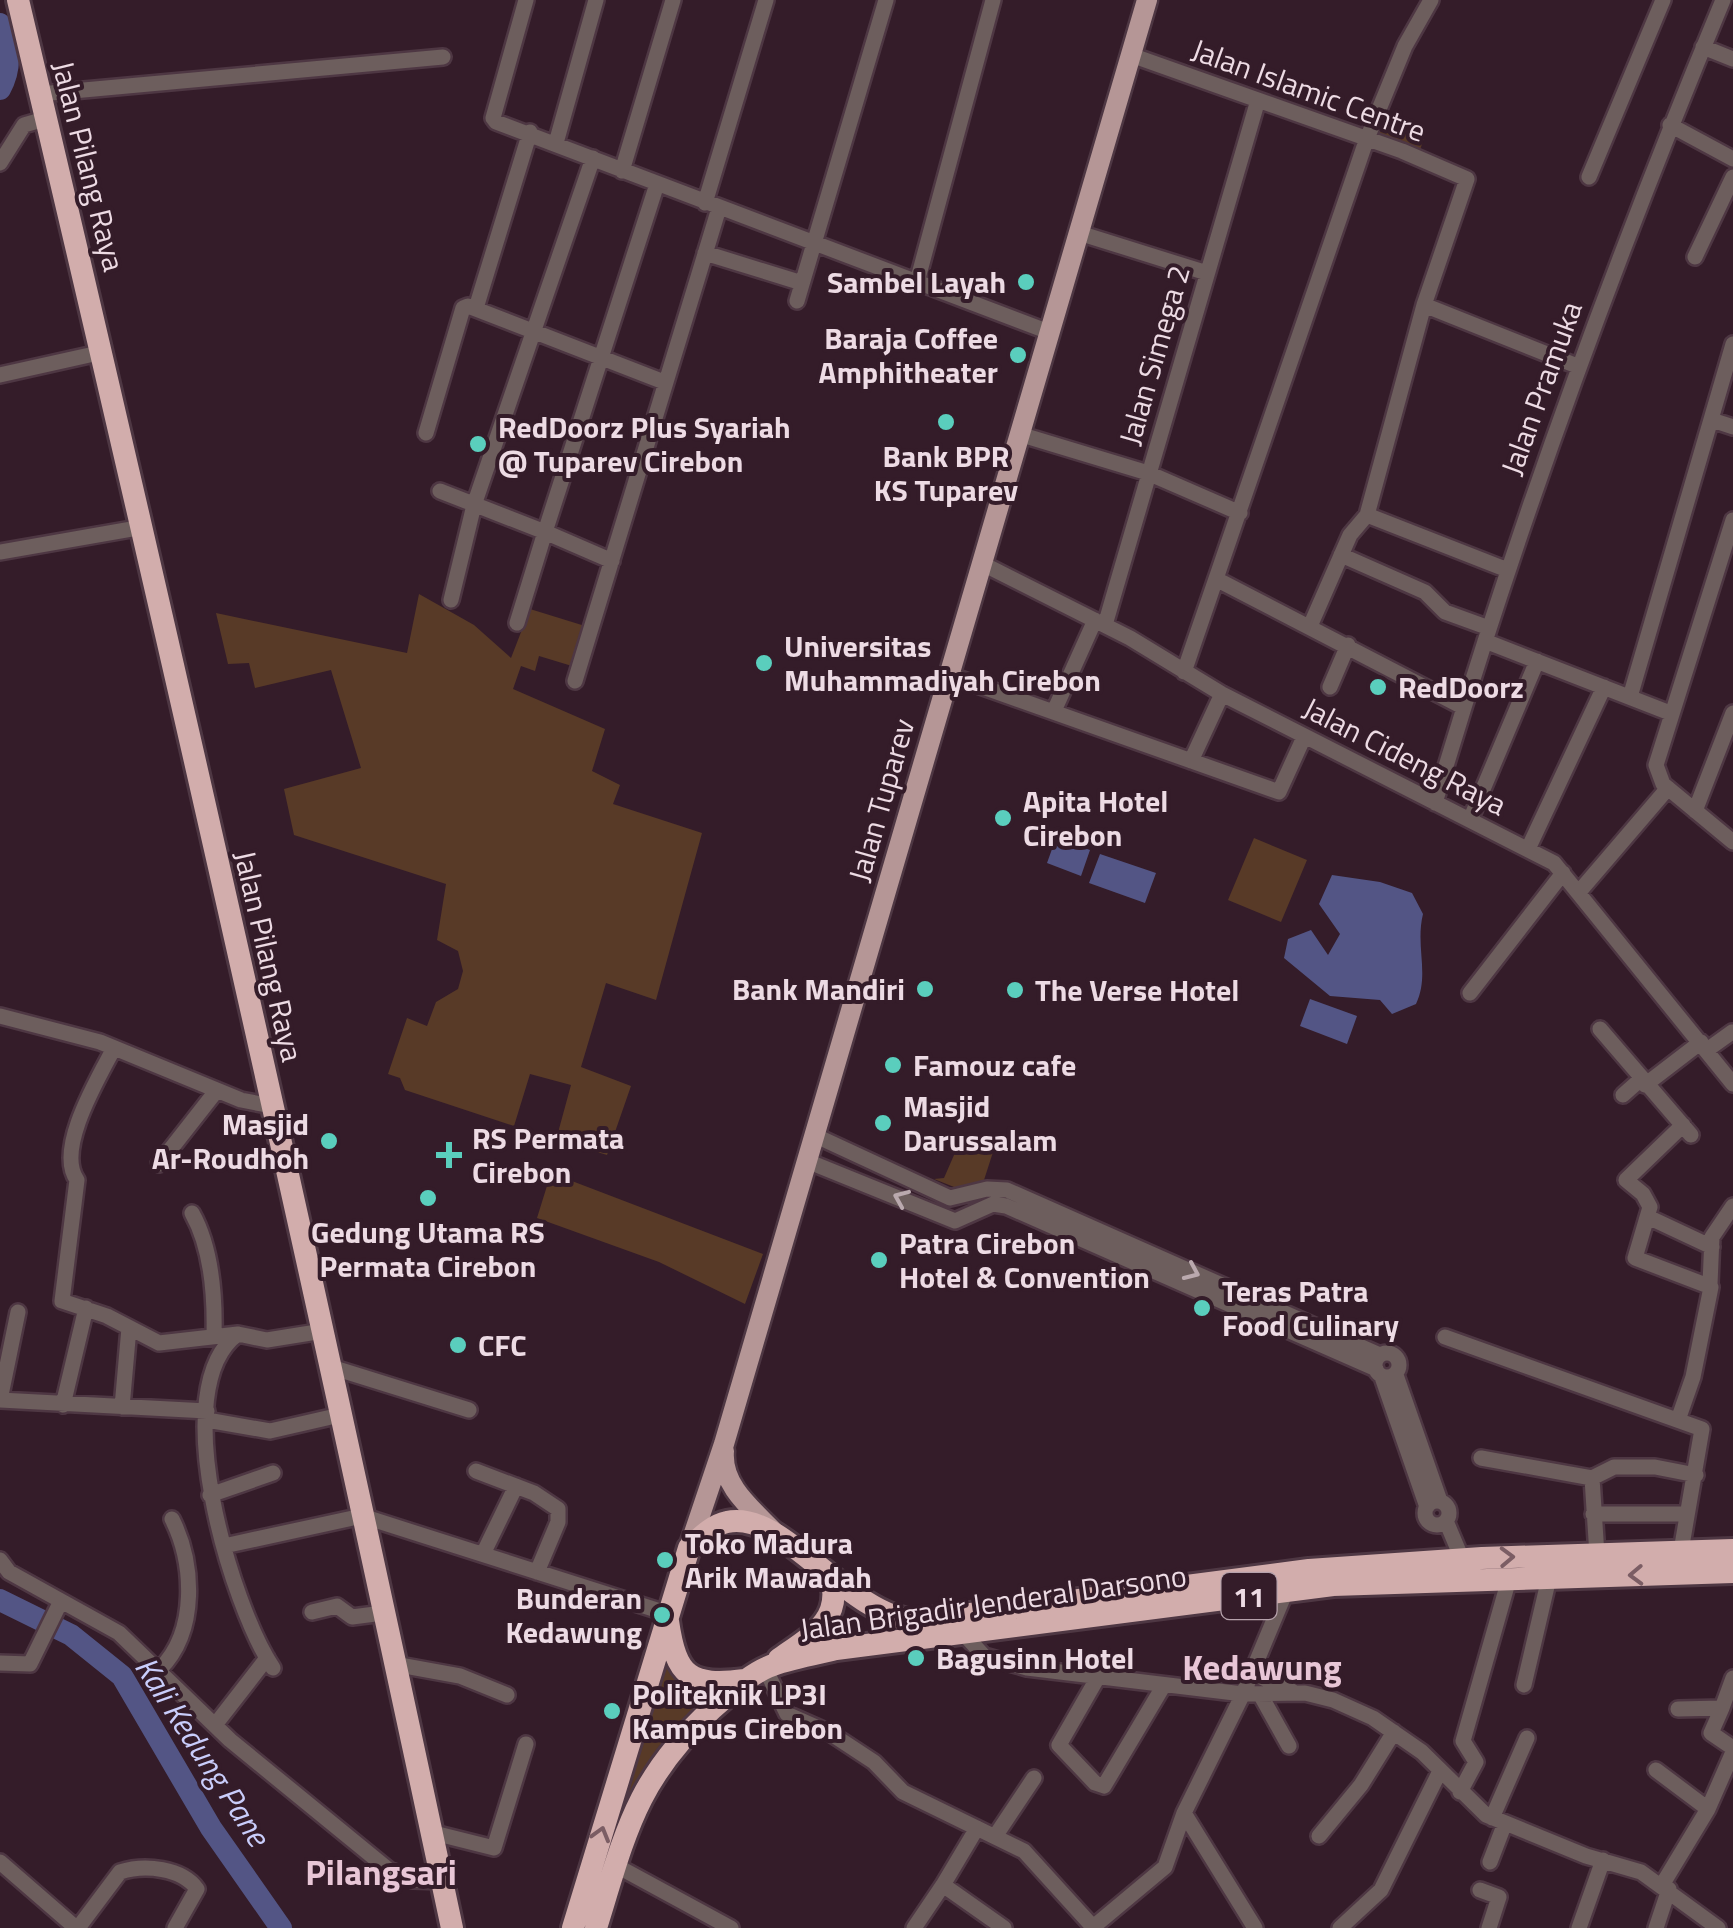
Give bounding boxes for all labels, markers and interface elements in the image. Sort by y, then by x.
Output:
street label: Jalan Islamic Centre [1186,26,1432,154]
street label: Jalan Pilang Raya [41,56,137,276]
place label: Sambel Layah [827,259,1006,305]
street label: Jalan Simega 2 [1106,260,1202,450]
marker: Sambel Layah [1015,271,1037,293]
street label: Jalan Pramuka [1488,295,1594,481]
place label: Baraja Coffee Amphitheater [819,315,998,395]
marker: Baraja Coffee Amphitheater [1007,344,1029,366]
place label: RedDoorz Plus Syariah @ Tuparev Cirebon [498,404,791,484]
marker: Bank BPR KS Tuparev [935,411,957,433]
marker: RedDoorz Plus Syariah @ Tuparev Cirebon [467,433,489,455]
place label: Bank BPR KS Tuparev [874,433,1018,513]
place label: Universitas Muhammadiyah Cirebon [784,623,1101,703]
marker: Universitas Muhammadiyah Cirebon [753,652,775,674]
place label: RedDoorz [1398,664,1524,710]
marker: RedDoorz [1367,676,1389,698]
street label: Jalan Cideng Raya [1295,685,1515,827]
street label: Jalan Tuparev [836,713,926,887]
place label: Apita Hotel Cirebon [1023,778,1168,858]
marker: Apita Hotel Cirebon [992,807,1014,829]
street label: Jalan Pilang Raya [222,846,316,1066]
place label: Bank Mandiri [732,966,905,1012]
place label: The Verse Hotel [1035,967,1239,1013]
marker: Bank Mandiri [914,978,936,1000]
marker: The Verse Hotel [1004,979,1026,1001]
place label: Famouz cafe [913,1042,1076,1088]
marker: Famouz cafe [882,1054,904,1076]
place label: Masjid Darussalam [903,1083,1057,1163]
place label: Masjid Ar-Roudhoh [152,1101,309,1181]
marker: Masjid Darussalam [872,1112,894,1134]
place label: RS Permata Cirebon [472,1115,624,1195]
marker: Masjid Ar-Roudhoh [318,1130,340,1152]
marker: RS Permata Cirebon [436,1142,462,1168]
marker: Gedung Utama RS Permata Cirebon [417,1187,439,1209]
one-way arrow [893,1190,911,1210]
place label: Gedung Utama RS Permata Cirebon [311,1209,545,1289]
place label: Patra Cirebon Hotel & Convention [899,1220,1150,1300]
marker: Patra Cirebon Hotel & Convention [868,1249,890,1271]
one-way arrow [1182,1260,1200,1280]
place label: Teras Patra Food Culinary [1222,1268,1399,1348]
marker: Teras Patra Food Culinary [1191,1297,1213,1319]
place label: CFC [478,1322,527,1368]
marker: CFC [447,1334,469,1356]
place label: Toko Madura Arik Mawadah [685,1520,872,1600]
one-way arrow [1499,1547,1515,1568]
marker: Toko Madura Arik Mawadah [654,1549,676,1571]
street label: Jalan Brigadir Jenderal Darsono [797,1552,1189,1652]
one-way arrow [1627,1565,1643,1586]
road number: 11 [1222,1573,1276,1619]
place label: Bunderan Kedawung [505,1575,642,1655]
marker: Bunderan Kedawung [651,1604,673,1626]
place label: Bagusinn Hotel [936,1635,1134,1681]
district label: Kedawung [1182,1640,1342,1694]
water label: Kali Kedung Pane [124,1647,284,1857]
marker: Bagusinn Hotel [905,1647,927,1669]
place label: Politeknik LP3I Kampus Cirebon [632,1671,843,1751]
marker: Politeknik LP3I Kampus Cirebon [601,1700,623,1722]
one-way arrow [589,1827,610,1844]
district label: Pilangsari [305,1845,457,1899]

